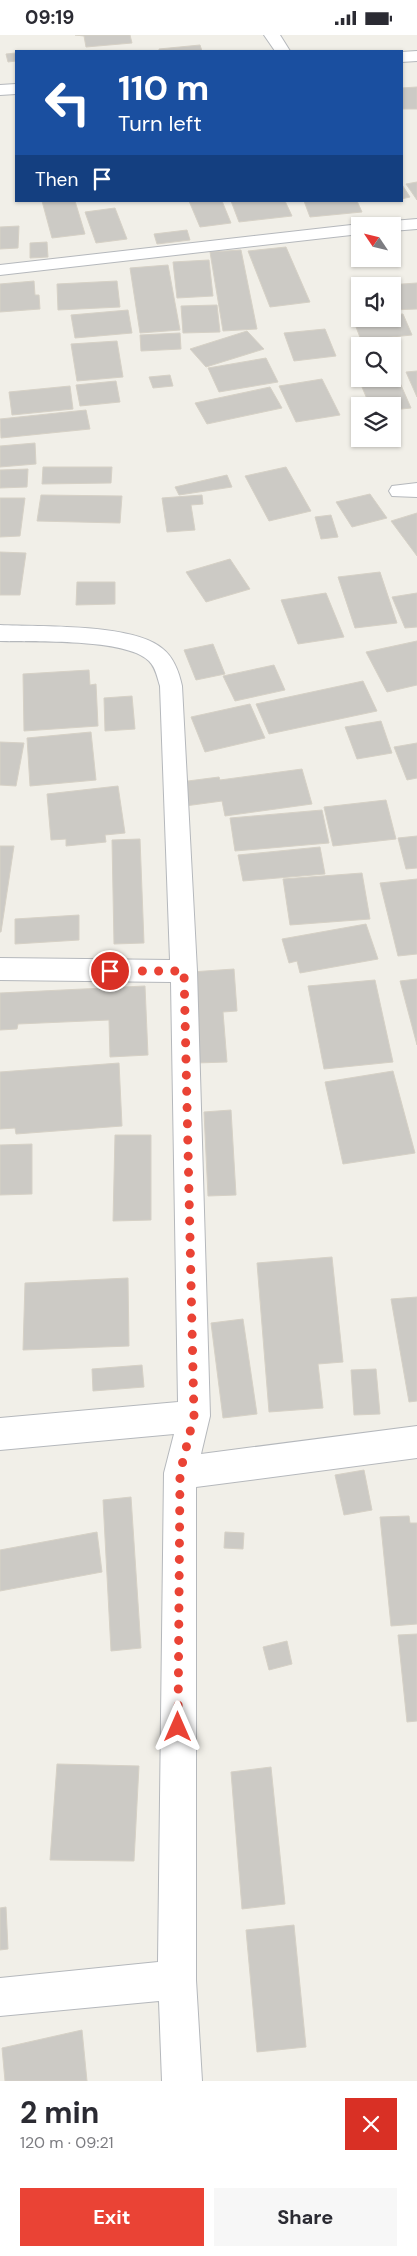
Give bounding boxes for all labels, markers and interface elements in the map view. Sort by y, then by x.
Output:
text: 09:19 [25,5,74,30]
text: 110 m [118,65,209,111]
icon: left [35,70,100,135]
text: Turn left [118,109,202,138]
icon: arrive [88,165,116,193]
text: Then [35,167,78,192]
north arrow [351,217,401,267]
map controls [351,217,401,447]
button: sound [351,277,401,327]
button: search [351,337,401,387]
button: layers [351,397,401,447]
pin [89,950,131,992]
icon: arrive [96,957,124,985]
position arrow [151,1700,203,1752]
text: 2 min [20,2093,99,2132]
button: close [345,2098,397,2150]
text: 120 m · 09:21 [20,2132,114,2153]
button: Exit [20,2188,204,2246]
button: Share [214,2188,397,2246]

